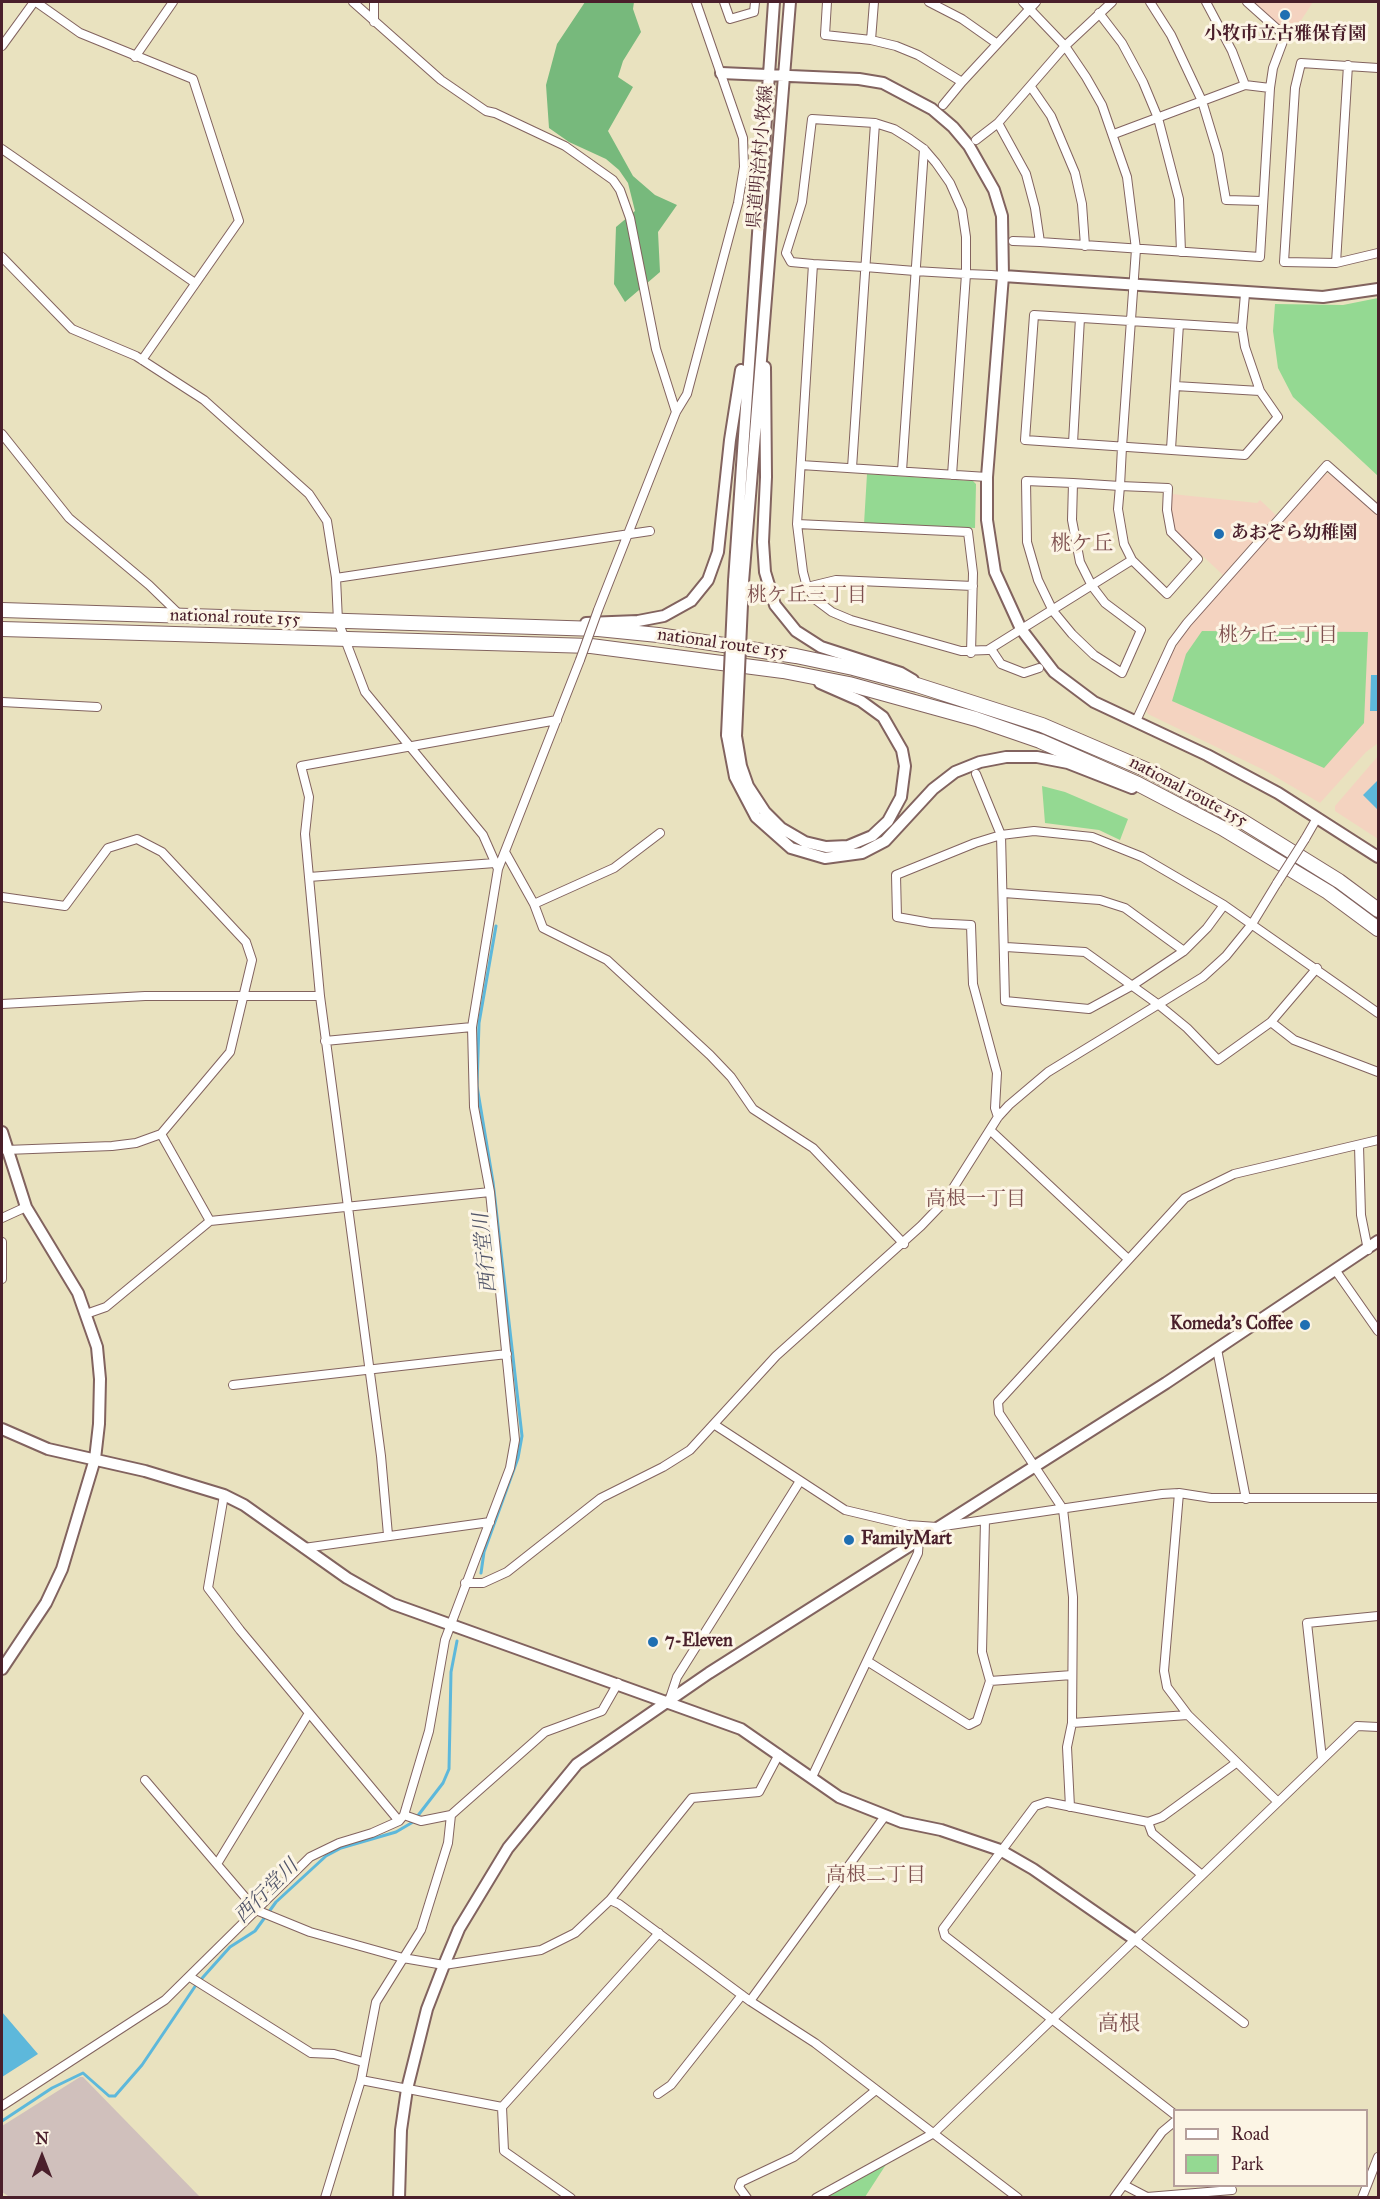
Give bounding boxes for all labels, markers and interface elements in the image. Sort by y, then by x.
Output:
marker: 小牧市立古雅保育園 [1278,8,1292,22]
place label: 小牧市立古雅保育園 [1204,24,1366,46]
street label: 県道明治村小牧線 [744,84,778,230]
place label: あおぞら幼稚園 [1231,523,1357,545]
marker: あおぞら幼稚園 [1212,527,1226,541]
district label: 桃ケ丘 [1051,532,1113,558]
district label: 桃ケ丘三丁目 [747,584,867,608]
street label: national route 155 [169,605,301,631]
street label: national route 155 [656,624,788,664]
district label: 桃ケ丘二丁目 [1218,624,1338,648]
street label: national route 155 [1125,752,1251,832]
district label: 高根一丁目 [926,1188,1026,1212]
water label: 西行堂川 [470,1212,502,1294]
place label: Komeda's Coffee [1170,1314,1293,1336]
marker: Komeda's Coffee [1298,1318,1312,1332]
place label: FamilyMart [861,1529,952,1551]
marker: FamilyMart [842,1533,856,1547]
place label: 7-Eleven [665,1631,733,1653]
marker: 7-Eleven [646,1635,660,1649]
water label: 西行堂川 [230,1855,304,1929]
district label: 高根二丁目 [826,1864,926,1888]
district label: 高根 [1098,2012,1140,2038]
legend [1173,2109,1368,2187]
text: Road [1231,2123,1269,2145]
north arrow [12,2127,72,2187]
text: N [35,2129,49,2148]
text: Park [1231,2153,1264,2175]

